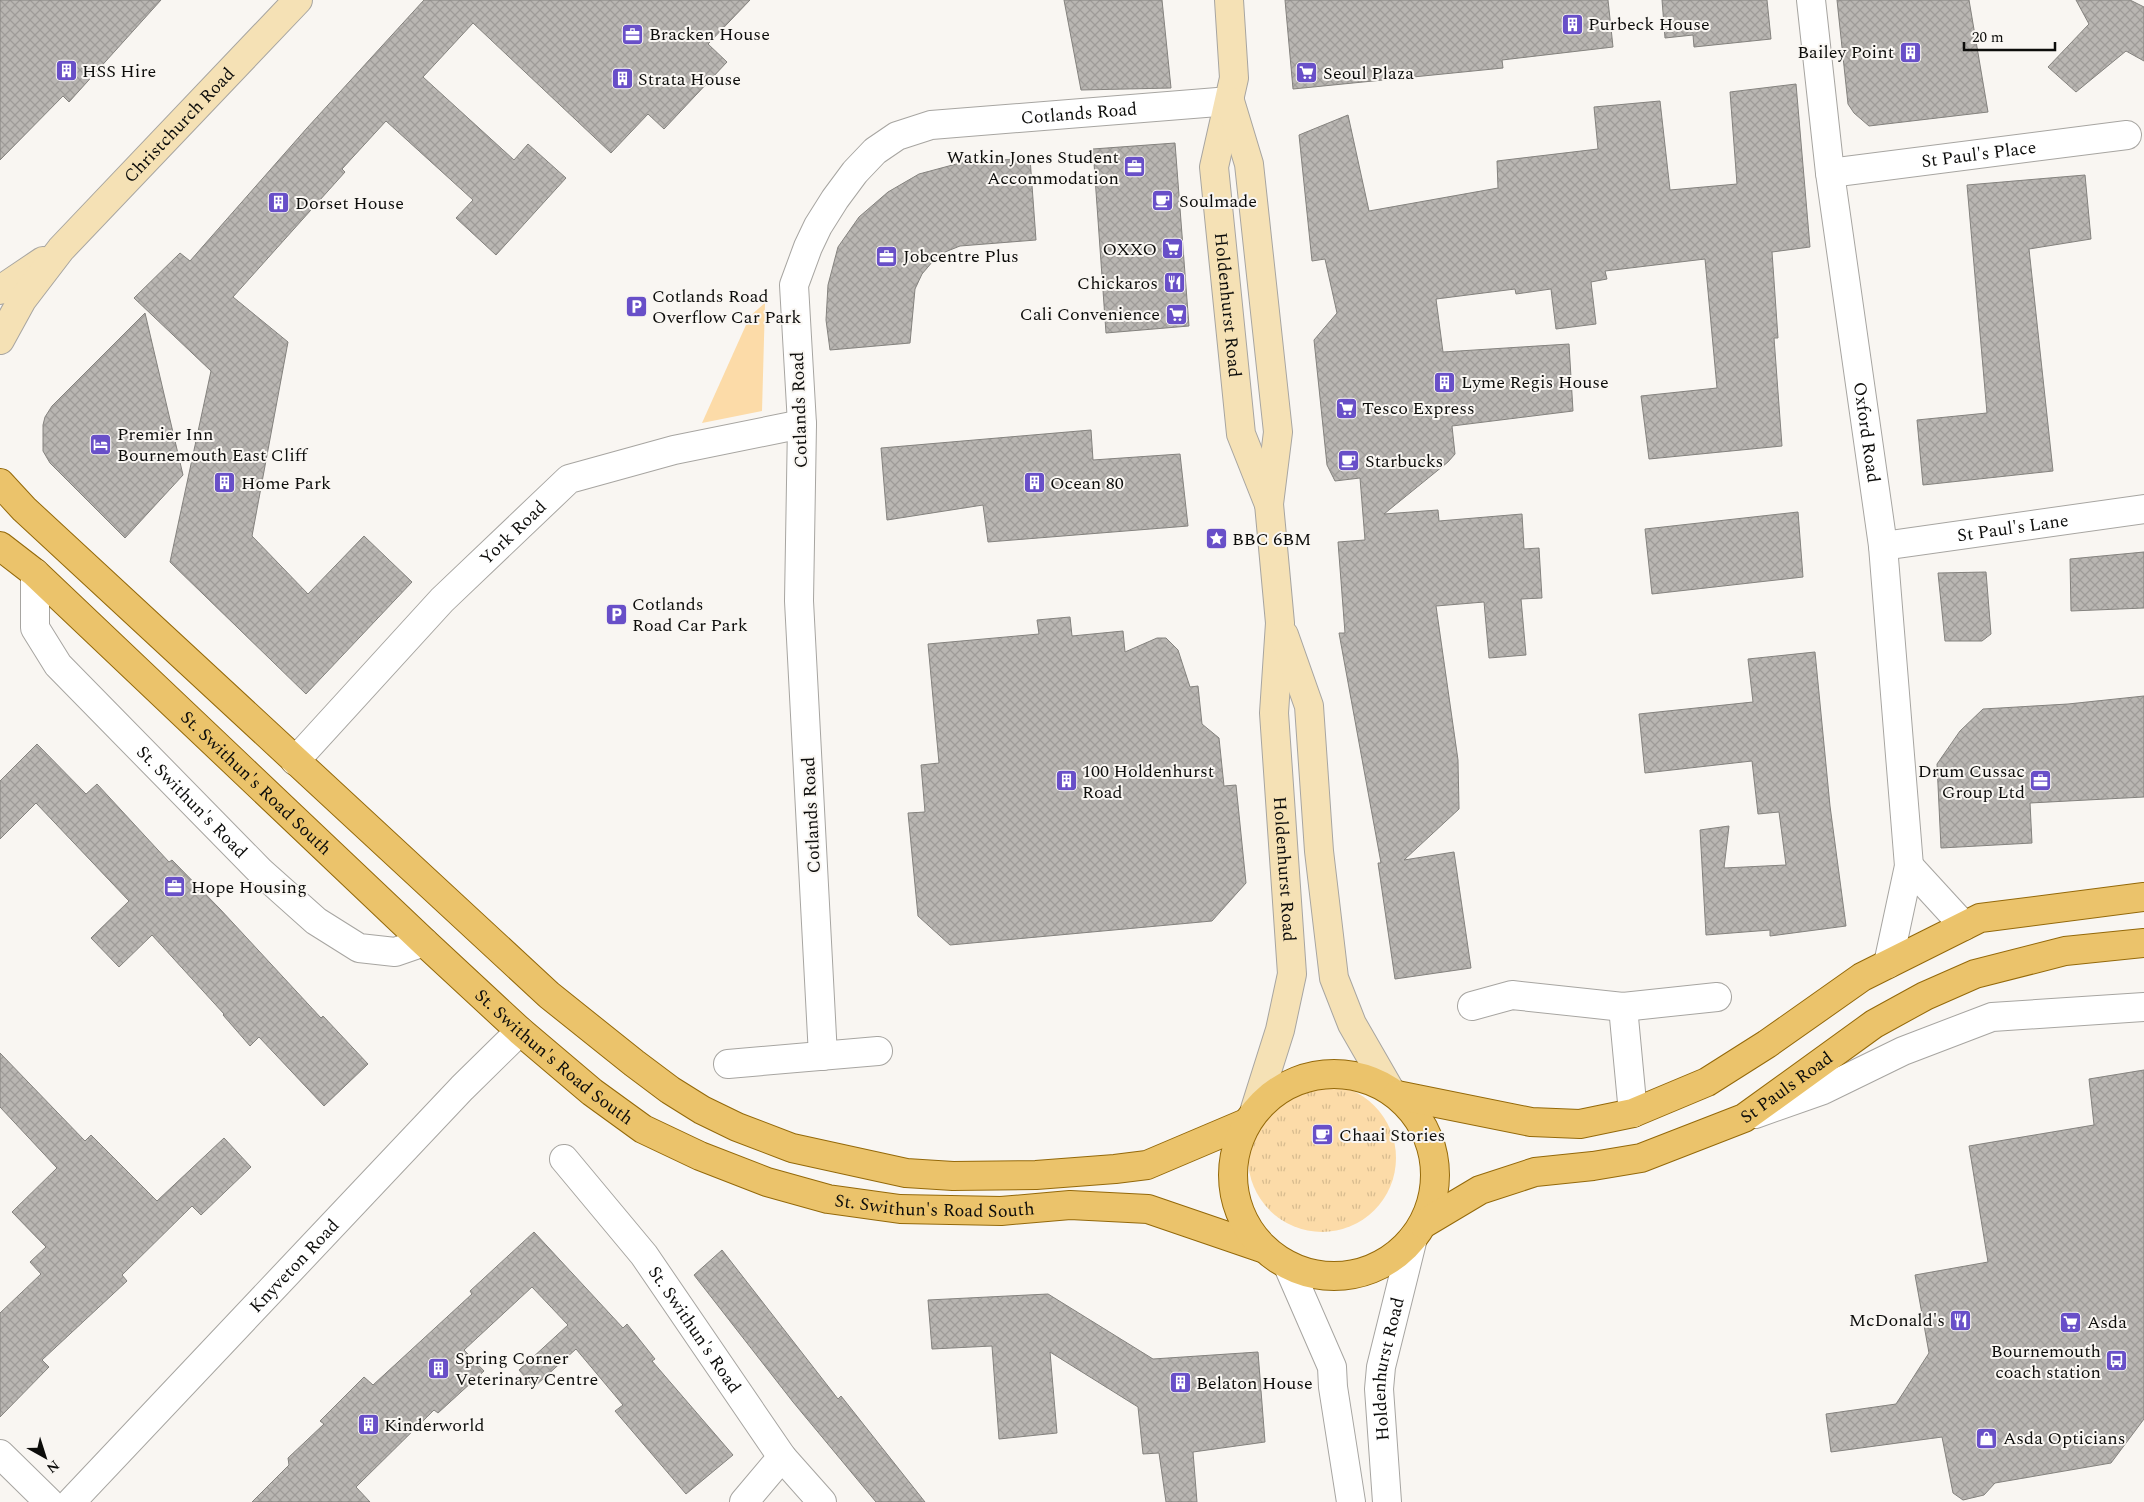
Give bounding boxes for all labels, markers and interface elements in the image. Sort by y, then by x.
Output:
place label: Purbeck House [1588,11,1710,38]
building icon: Purbeck House [1560,12,1584,36]
scale bar [1964,20,2055,52]
place label: Bracken House [649,21,770,48]
office icon: Bracken House [621,22,645,46]
text: 20 m [1972,26,2004,49]
place label: Bailey Point [1797,39,1894,66]
building icon: Bailey Point [1898,40,1922,64]
place label: HSS Hire [82,58,156,85]
building icon: HSS Hire [54,59,78,83]
place label: Seoul Plaza [1323,60,1414,87]
street label: Christchurch Road [118,61,241,189]
supermarket icon: Seoul Plaza [1295,61,1319,85]
place label: Strata House [638,66,741,93]
building icon: Strata House [610,67,634,91]
street label: Cotlands Road [1020,95,1138,132]
street label: St Paul's Place [1920,134,2038,175]
place label: Watkin Jones Student Accommodation [947,144,1119,192]
office icon: Watkin Jones Student Accommodation [1123,155,1147,179]
place label: Soulmade [1179,188,1257,215]
cafe icon: Soulmade [1151,189,1175,213]
place label: Dorset House [295,190,404,217]
building icon: Dorset House [267,191,291,215]
street label: Holdenhurst Road [1207,231,1248,379]
place label: OXXO [1103,236,1157,263]
supermarket icon: OXXO [1161,237,1185,261]
place label: Jobcentre Plus [903,243,1019,270]
office icon: Jobcentre Plus [875,244,899,268]
place label: Chickaros [1077,270,1158,297]
restaurant icon: Chickaros [1162,271,1186,295]
place label: Cotlands Road Overflow Car Park [652,283,801,331]
parking icon: Cotlands Road Overflow Car Park [624,294,648,318]
place label: Cali Convenience [1020,301,1160,328]
supermarket icon: Cali Convenience [1164,302,1188,326]
street label: Cotlands Road [784,351,815,469]
place label: Lyme Regis House [1461,369,1609,396]
building icon: Lyme Regis House [1433,370,1457,394]
street label: Oxford Road [1846,380,1887,485]
place label: Tesco Express [1362,395,1475,422]
supermarket icon: Tesco Express [1334,396,1358,420]
place label: Premier Inn Bournemouth East Cliff [117,421,309,469]
hotel icon: Premier Inn Bournemouth East Cliff [89,432,113,456]
place label: Starbucks [1365,448,1443,475]
cafe icon: Starbucks [1337,449,1361,473]
place label: Home Park [241,470,331,497]
place label: Ocean 80 [1050,470,1124,497]
building icon: Home Park [213,471,237,495]
building icon: Ocean 80 [1022,471,1046,495]
street label: York Road [474,494,553,571]
street label: St Paul's Lane [1955,507,2070,549]
place label: BBC 6BM [1232,526,1311,553]
place icon: BBC 6BM [1204,527,1228,551]
place label: Cotlands Road Car Park [632,591,748,639]
parking icon: Cotlands Road Car Park [604,602,628,626]
street label: St. Swithun's Road South [175,707,337,859]
street label: St. Swithun's Road [132,740,252,862]
street label: Cotlands Road [795,756,828,874]
place label: 100 Holdenhurst Road [1082,758,1214,806]
place label: Drum Cussac Group Ltd [1918,758,2025,806]
building icon: 100 Holdenhurst Road [1054,769,1078,793]
office icon: Drum Cussac Group Ltd [2029,769,2053,793]
street label: Holdenhurst Road [1266,795,1303,943]
place label: Hope Housing [191,874,307,901]
office icon: Hope Housing [163,875,187,899]
street label: St. Swithun's Road South [468,982,639,1132]
street label: St Pauls Road [1735,1045,1839,1131]
place label: Chaai Stories [1339,1122,1445,1149]
cafe icon: Chaai Stories [1311,1123,1335,1147]
street label: St. Swithun's Road South [833,1187,1036,1225]
street label: Knyveton Road [243,1213,346,1319]
street label: St. Swithun's Road [641,1260,748,1399]
street label: Holdenhurst Road [1366,1294,1412,1442]
place label: McDonald's [1849,1307,1945,1334]
restaurant icon: McDonald's [1949,1308,1973,1332]
place label: Asda [2087,1309,2127,1336]
supermarket icon: Asda [2059,1310,2083,1334]
place label: Bournemouth coach station [1991,1338,2101,1386]
place label: Spring Corner Veterinary Centre [455,1345,598,1393]
bus stop icon: Bournemouth coach station [2105,1349,2129,1373]
building icon: Spring Corner Veterinary Centre [427,1356,451,1380]
place label: Belaton House [1196,1370,1313,1397]
building icon: Belaton House [1168,1371,1192,1395]
place label: Kinderworld [384,1412,485,1439]
building icon: Kinderworld [356,1413,380,1437]
place label: Asda Opticians [2003,1425,2126,1452]
shop icon: Asda Opticians [1975,1426,1999,1450]
north arrow [20,1432,70,1482]
text: N [42,1455,64,1478]

